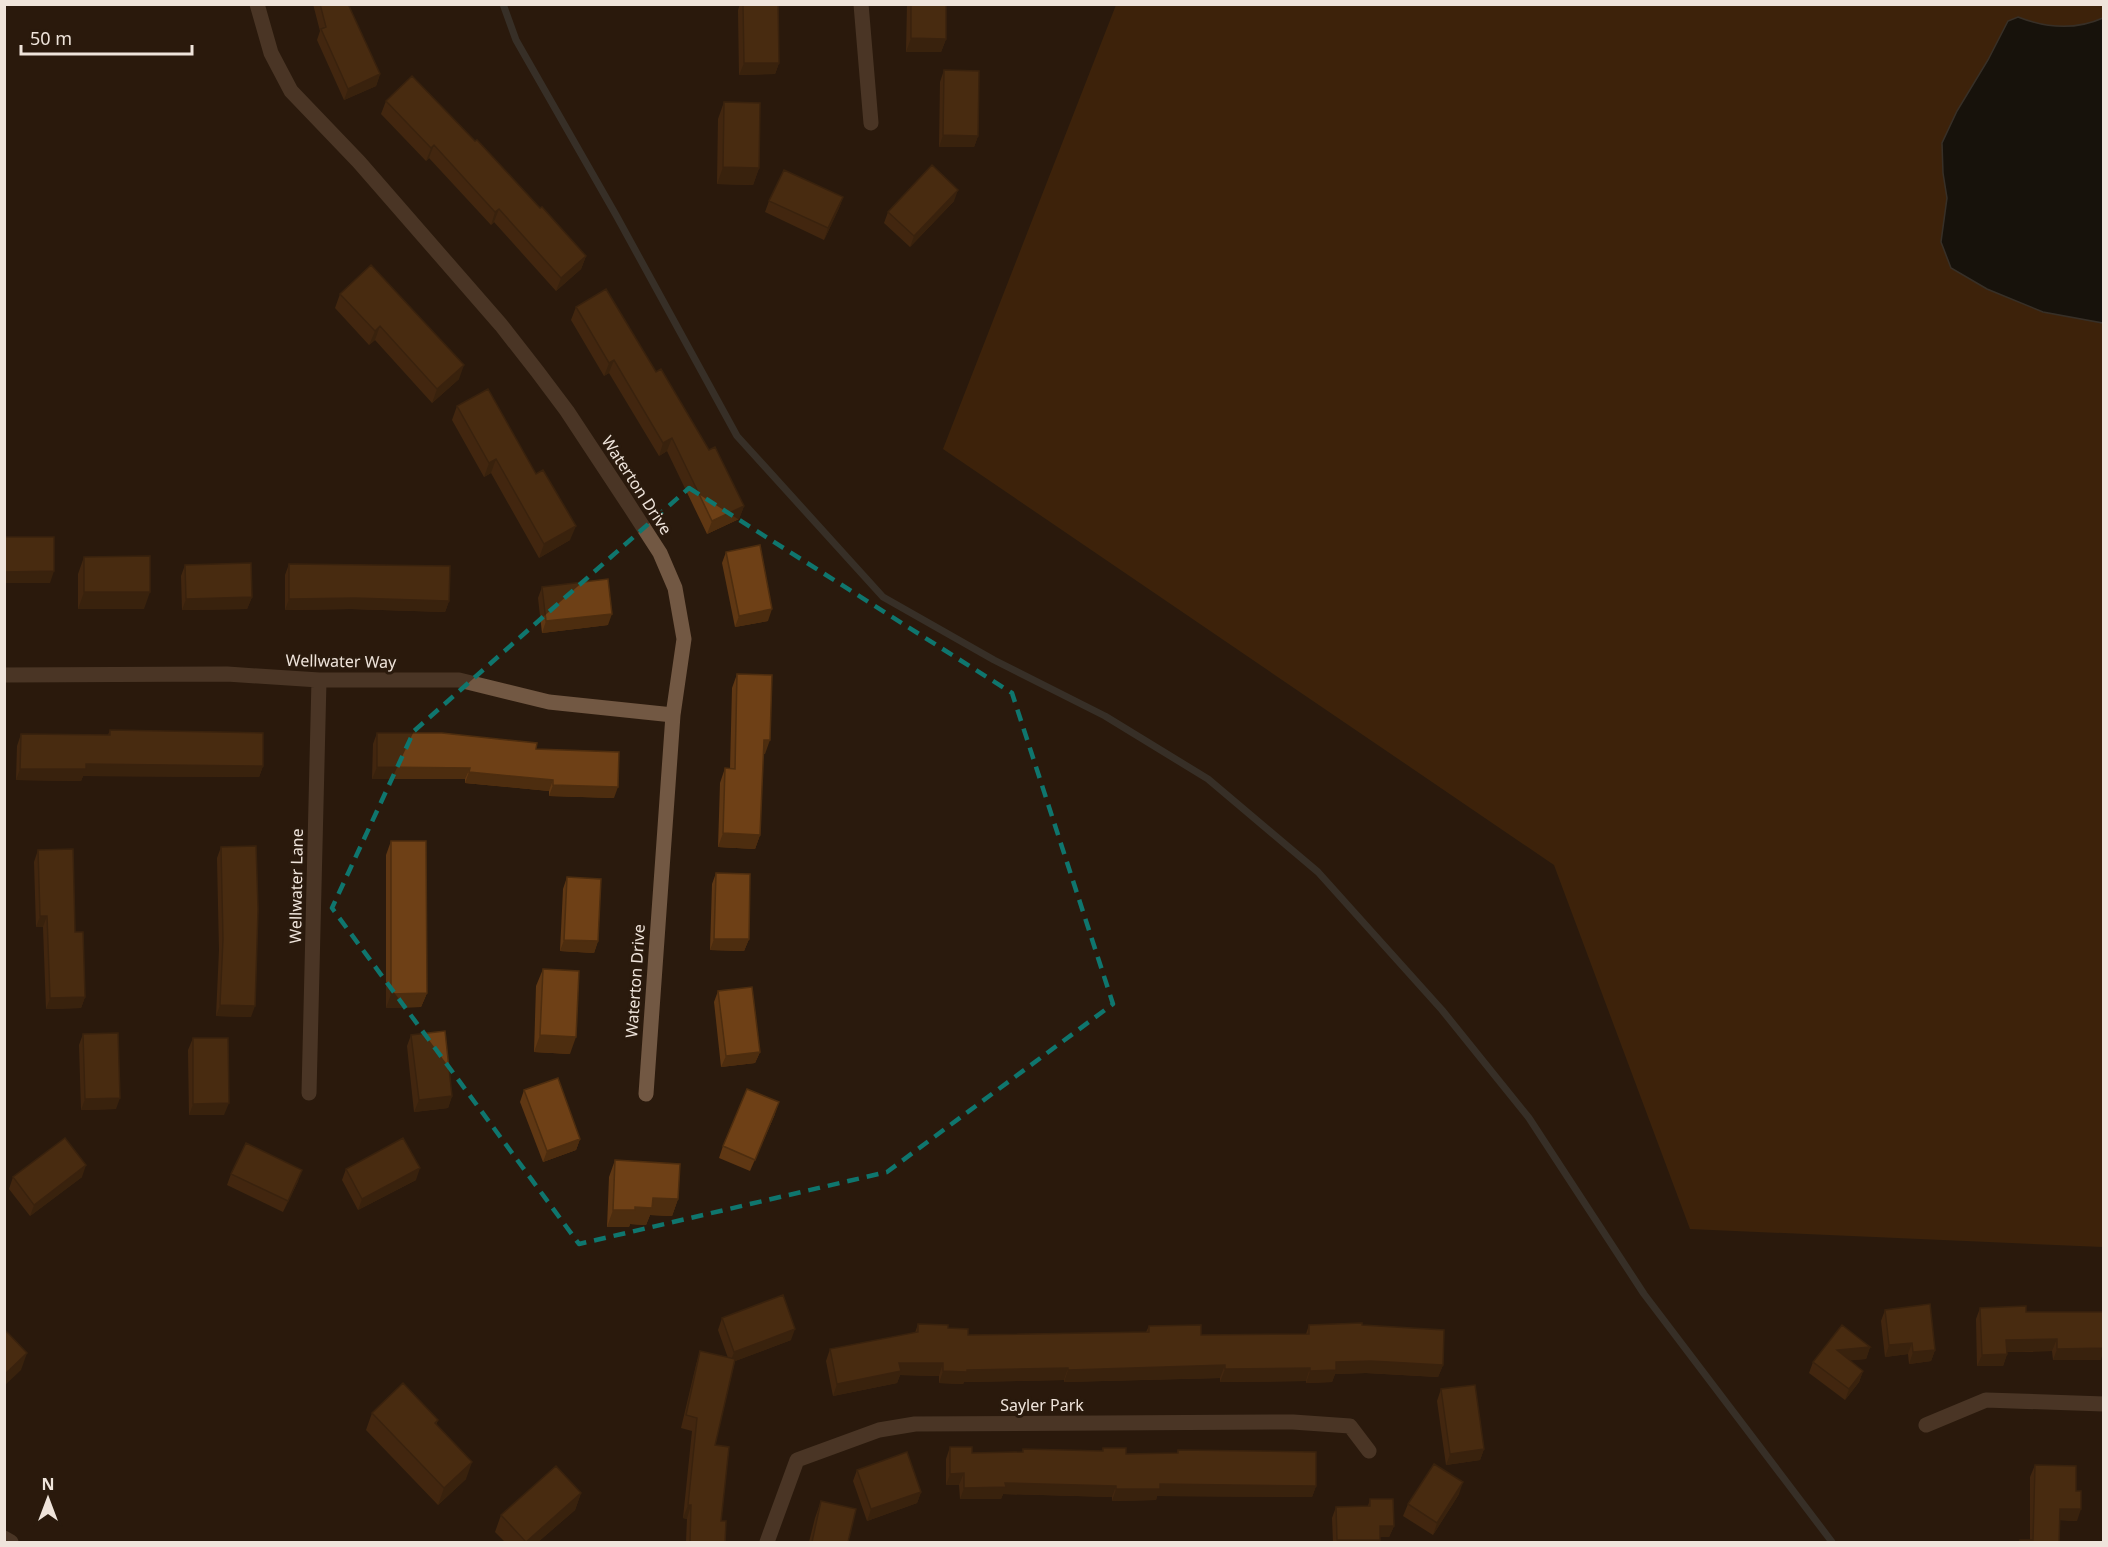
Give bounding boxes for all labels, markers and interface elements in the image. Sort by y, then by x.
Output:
scale bar [21,18,192,56]
text: 50 m [30,26,72,50]
street label: Waterton Drive [597,431,677,539]
street label: Wellwater Way [285,649,397,673]
street label: Wellwater Lane [284,828,308,944]
street label: Waterton Drive [620,923,650,1039]
street label: Sayler Park [1000,1394,1084,1416]
north arrow [18,1469,78,1529]
text: N [41,1473,55,1495]

